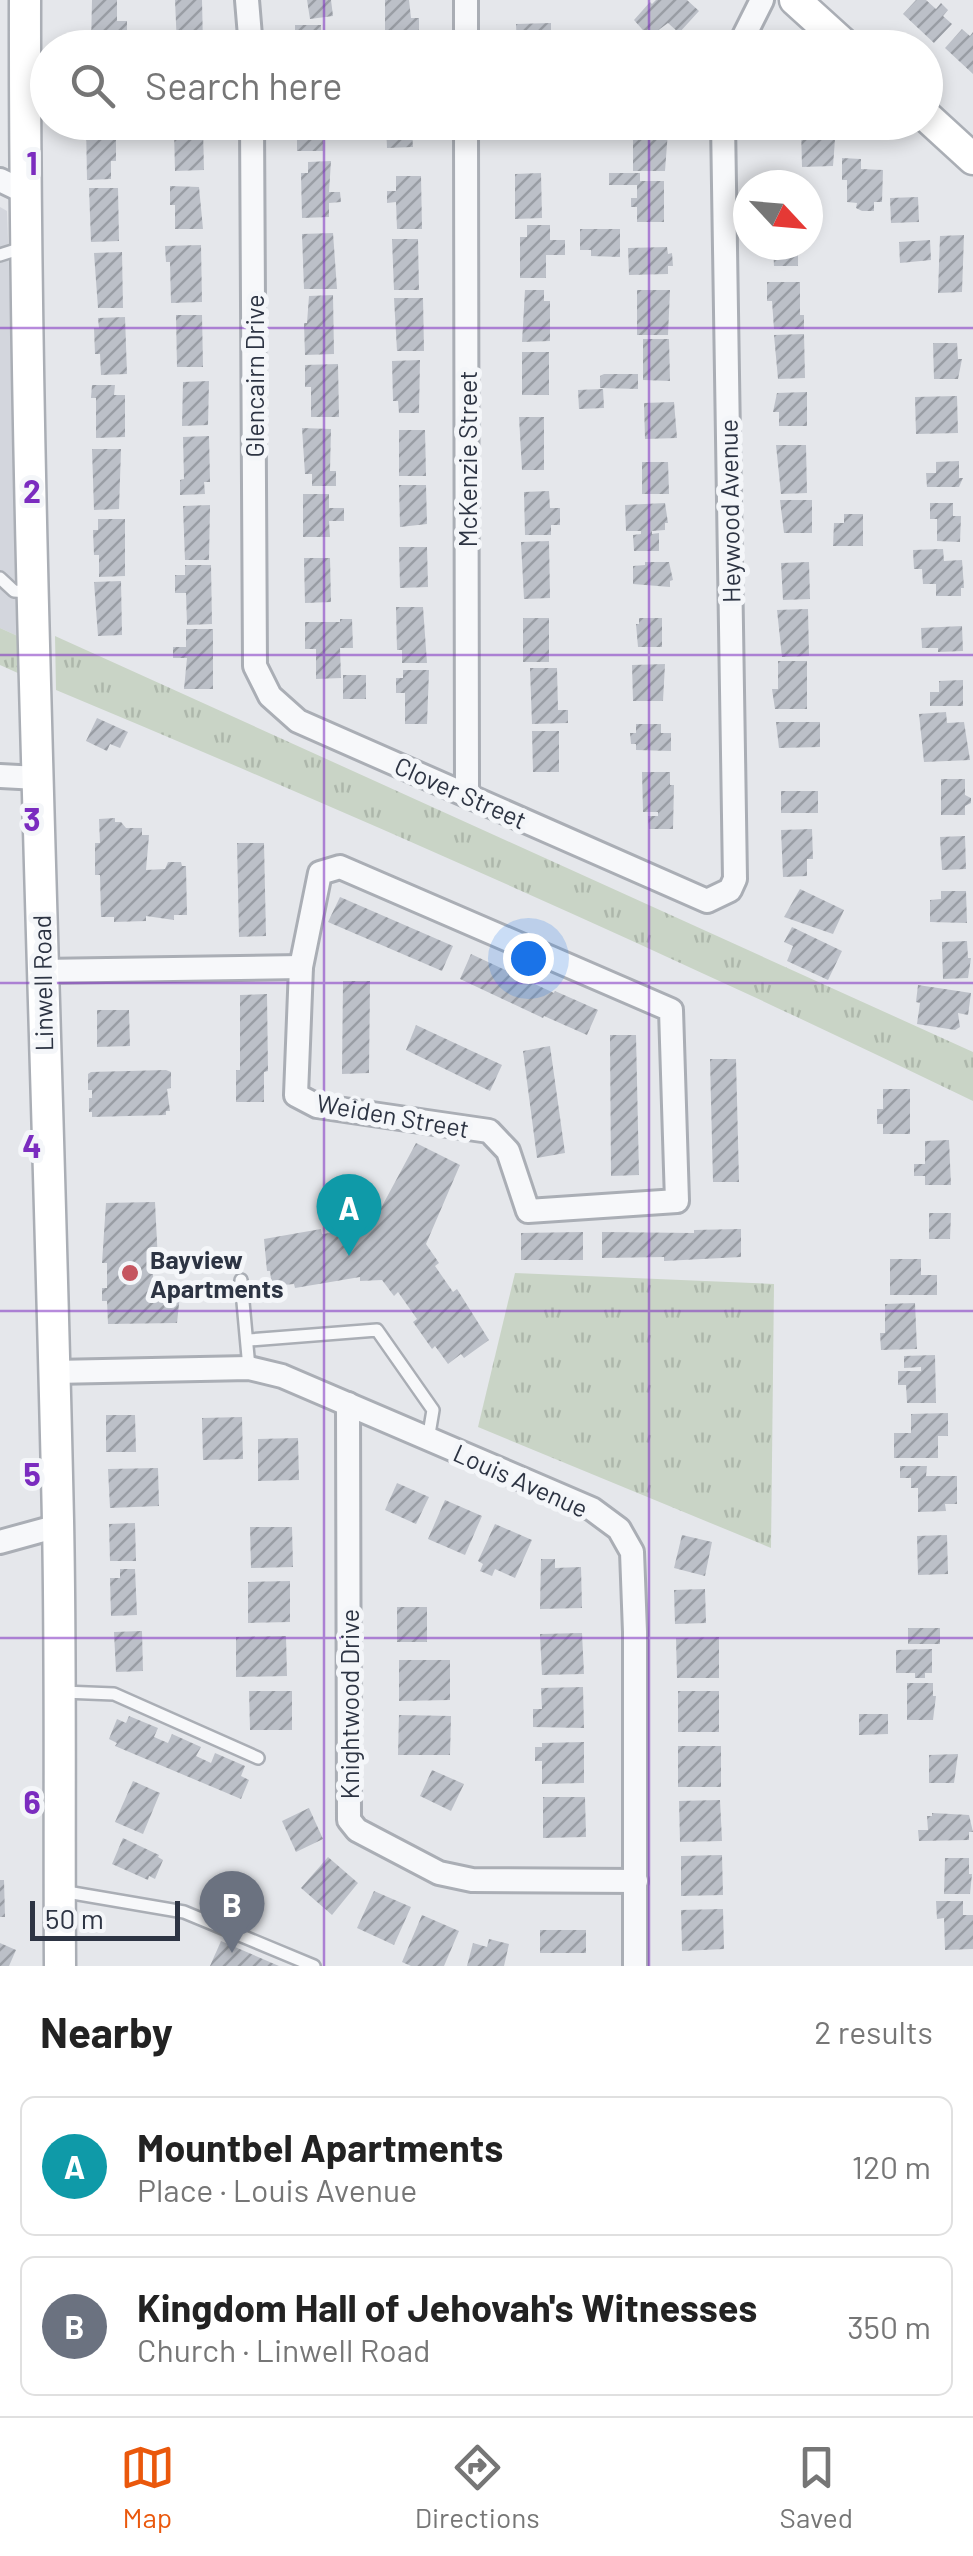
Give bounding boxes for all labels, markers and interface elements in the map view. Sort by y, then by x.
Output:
search box [30,30,943,140]
icon: search [65,58,120,113]
text: Search here [145,62,343,108]
text: 1 [26,143,38,181]
north arrow [733,170,823,260]
street label: Glencairn Drive [239,294,269,458]
street label: McKenzie Street [452,371,482,547]
street label: Heywood Avenue [712,419,746,603]
text: 2 [23,471,41,509]
street label: Clover Street [390,750,532,834]
text: 3 [23,799,41,837]
street label: Linwell Road [26,914,58,1052]
your location [503,933,554,984]
street label: Weiden Street [314,1087,472,1143]
text: 4 [22,1126,42,1164]
pin: A [316,1174,382,1256]
place label: Bayview Apartments [150,1244,284,1303]
marker: Bayview Apartments [119,1262,141,1284]
street label: Louis Avenue [449,1437,593,1523]
text: 5 [23,1454,41,1492]
street label: Knightwood Drive [334,1609,364,1799]
text: 6 [23,1782,41,1820]
pin: B [200,1870,264,1953]
scale bar [30,1896,180,1940]
text: 50 m [45,1901,104,1935]
text: Nearby [40,2006,173,2056]
text: 2 results [814,2012,933,2050]
text: Mountbel Apartments [137,2124,503,2170]
text: A [64,2147,85,2185]
text: 120 m [852,2147,931,2185]
text: Place · Louis Avenue [137,2170,417,2208]
text: Kingdom Hall of Jehovah's Witnesses [137,2284,757,2330]
text: B [65,2307,84,2345]
text: 350 m [847,2307,931,2345]
text: Church · Linwell Road [137,2330,430,2368]
tab: Map [120,2440,175,2534]
tab: Directions [415,2440,540,2534]
tab: Saved [780,2440,853,2534]

